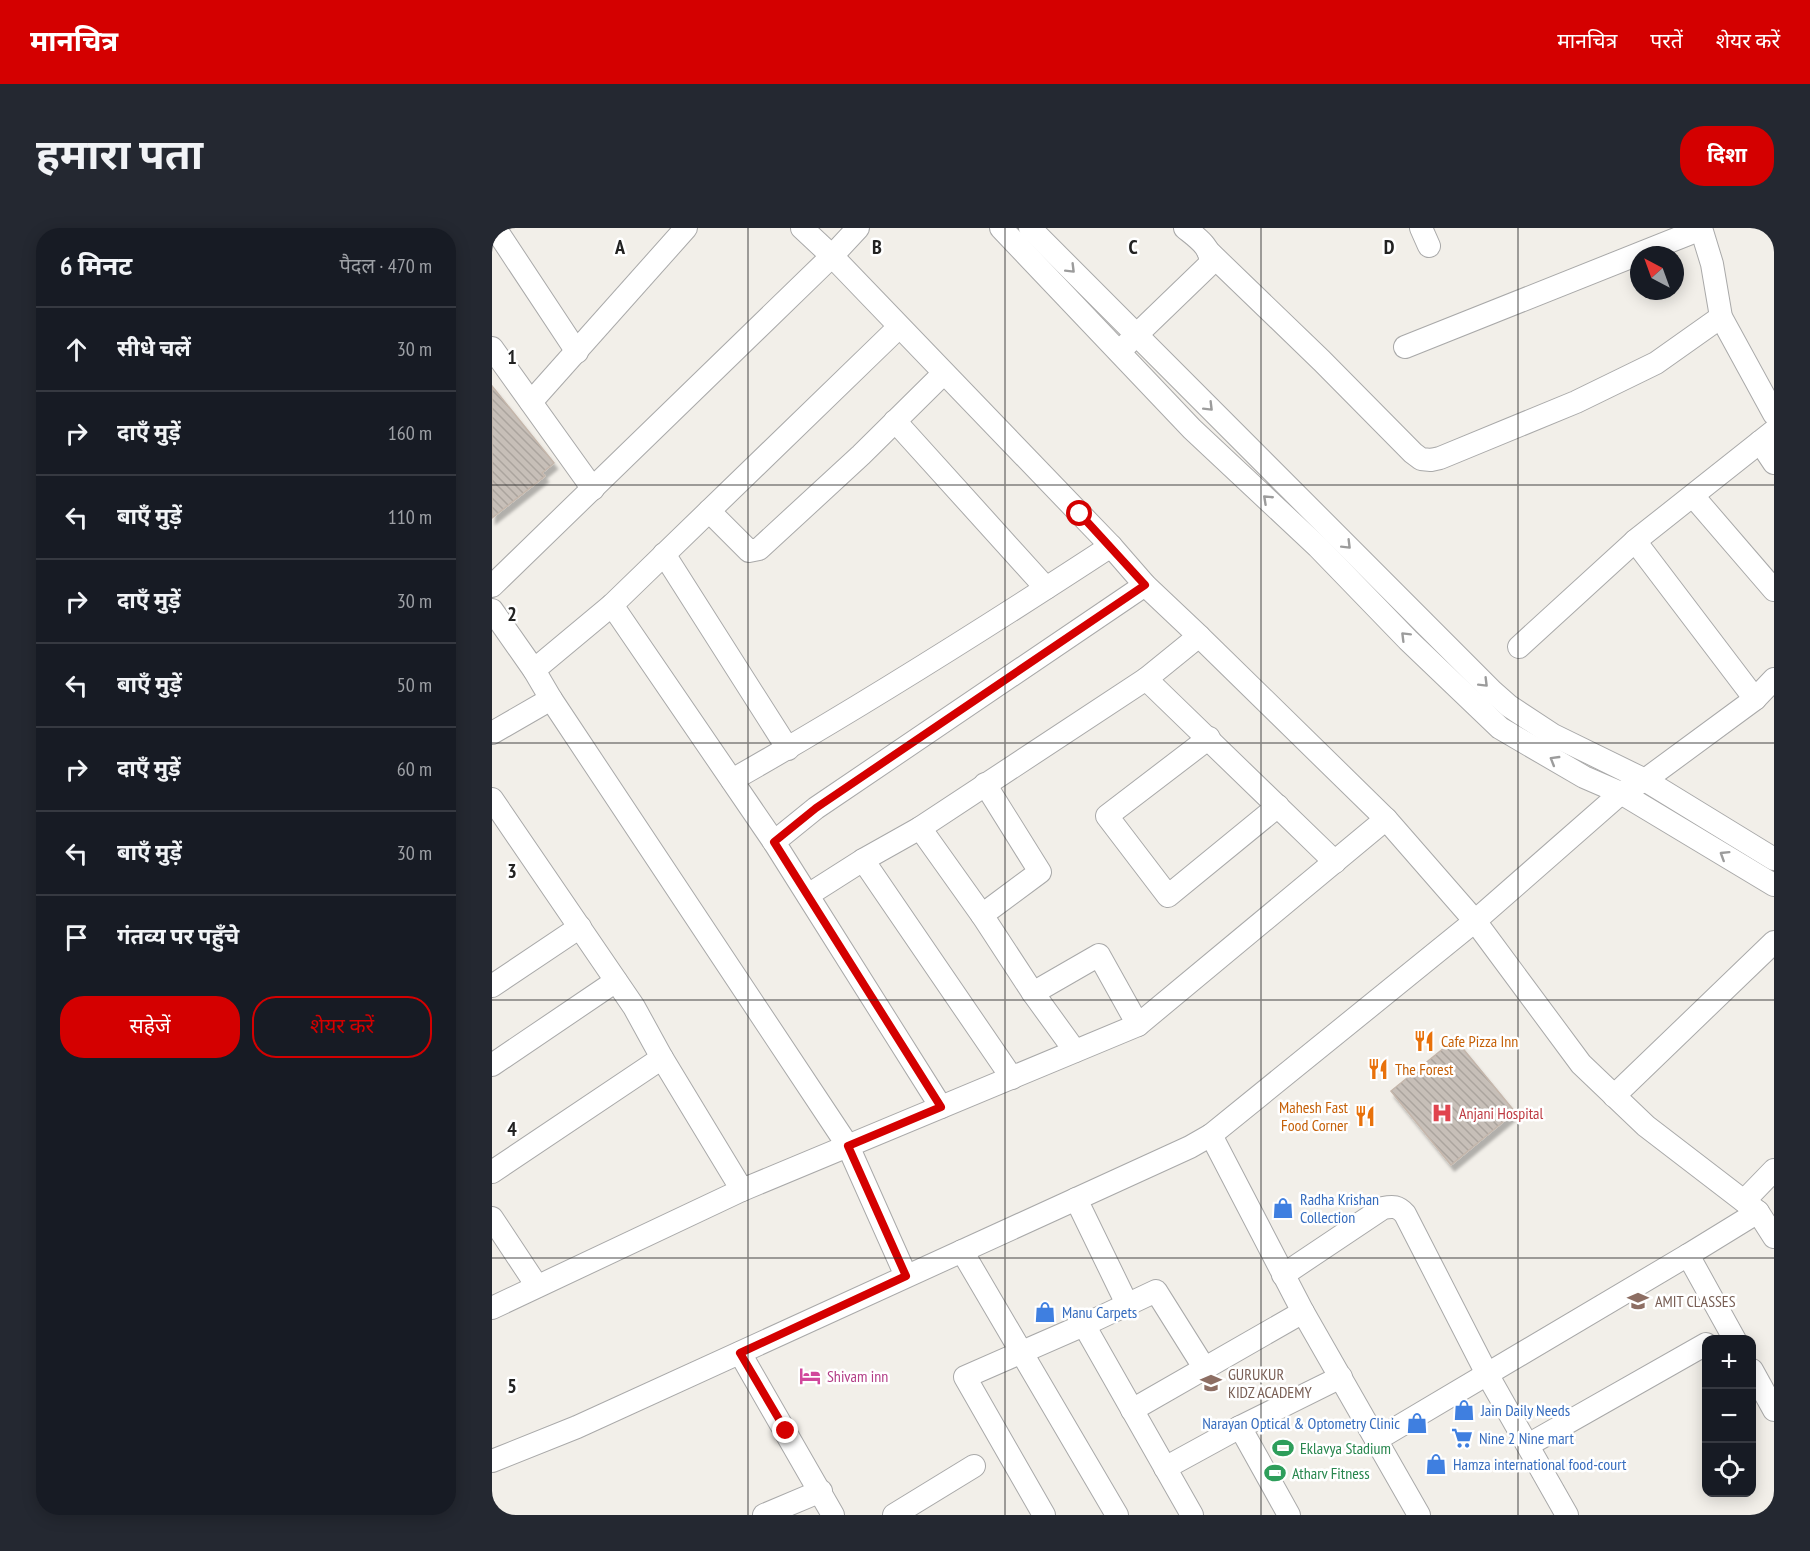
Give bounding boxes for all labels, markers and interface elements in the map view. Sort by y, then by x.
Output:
text: मानचित्र [30,22,118,59]
text: मानचित्र [1557,27,1617,54]
text: परतें [1650,27,1683,54]
text: शेयर करें [1716,27,1780,54]
text: हमारा पता [36,126,203,181]
button: दिशा [1680,126,1774,186]
text: A [614,234,626,260]
text: B [872,234,882,260]
text: C [1128,234,1138,260]
text: D [1384,234,1395,260]
north arrow [1630,246,1684,300]
text: 6 मिनट [60,249,132,282]
text: पैदल · 470 m [339,253,432,279]
one-way arrow [1064,263,1075,273]
icon: ahead [60,333,93,366]
text: सीधे चलें [117,334,191,362]
text: 30 m [397,336,432,362]
text: 1 [507,344,517,370]
one-way arrow [1201,400,1212,411]
icon: right [60,417,93,450]
text: दाएँ मुड़ें [117,418,181,446]
text: 160 m [388,420,432,446]
one-way arrow [1263,495,1274,506]
route start [1066,500,1092,526]
icon: left [60,501,93,534]
text: बाएँ मुड़ें [117,502,182,530]
text: 110 m [388,504,432,530]
one-way arrow [1339,538,1350,549]
icon: right [60,585,93,618]
text: दाएँ मुड़ें [117,586,181,614]
text: 30 m [397,588,432,614]
text: 2 [507,601,517,627]
one-way arrow [1401,632,1412,642]
icon: left [60,669,93,702]
text: बाएँ मुड़ें [117,670,182,698]
text: 50 m [397,672,432,698]
one-way arrow [1477,676,1488,687]
icon: right [60,753,93,786]
text: दाएँ मुड़ें [117,754,181,782]
one-way arrow [1550,755,1560,767]
text: 60 m [397,756,432,782]
icon: left [60,837,93,870]
text: बाएँ मुड़ें [117,838,182,866]
text: 30 m [397,840,432,866]
one-way arrow [1720,851,1730,863]
text: 3 [507,858,517,884]
icon: arrive [60,921,93,954]
text: गंतव्य पर पहुँचे [117,922,239,950]
button: सहेजें [60,996,240,1058]
button: शेयर करें [252,996,432,1058]
restaurant icon: Cafe Pizza Inn [1412,1029,1436,1053]
place label: Cafe Pizza Inn [1441,1031,1518,1051]
restaurant icon: The Forest [1366,1057,1390,1081]
place label: The Forest [1395,1059,1454,1079]
place label: Mahesh Fast Food Corner [1279,1097,1349,1135]
hospital icon: Anjani Hospital [1430,1101,1454,1125]
place label: Anjani Hospital [1459,1103,1543,1123]
restaurant icon: Mahesh Fast Food Corner [1353,1104,1377,1128]
text: 4 [507,1116,517,1142]
place label: Radha Krishan Collection [1300,1189,1379,1227]
shop icon: Radha Krishan Collection [1271,1196,1295,1220]
school or university icon: AMIT CLASSES [1626,1289,1650,1313]
place label: AMIT CLASSES [1655,1291,1736,1311]
shop icon: Manu Carpets [1033,1300,1057,1324]
place label: Manu Carpets [1062,1302,1137,1322]
map controls [1702,1335,1756,1497]
button: + [1702,1335,1756,1389]
hotel icon: Shivam inn [798,1364,822,1388]
place label: GURUKUR KIDZ ACADEMY [1228,1364,1312,1402]
place label: Shivam inn [827,1366,888,1386]
school or university icon: GURUKUR KIDZ ACADEMY [1199,1371,1223,1395]
text: 5 [507,1373,517,1399]
button: − [1702,1389,1756,1443]
shop icon: Jain Daily Needs [1452,1398,1476,1422]
place label: Jain Daily Needs [1480,1400,1570,1420]
shop icon: Narayan Optical & Optometry Clinic [1405,1411,1429,1435]
place label: Narayan Optical & Optometry Clinic [1202,1413,1400,1433]
route end [772,1417,798,1443]
supermarket icon: Nine 2 Nine mart [1450,1426,1474,1450]
place label: Nine 2 Nine mart [1479,1428,1574,1448]
sports icon: Eklavya Stadium [1271,1436,1295,1460]
place label: Eklavya Stadium [1300,1438,1391,1458]
button: locate [1702,1443,1756,1497]
shop icon: Hamza international food-court [1424,1452,1448,1476]
place label: Hamza international food-court [1453,1454,1627,1474]
sports icon: Atharv Fitness [1263,1461,1287,1485]
place label: Atharv Fitness [1292,1463,1370,1483]

